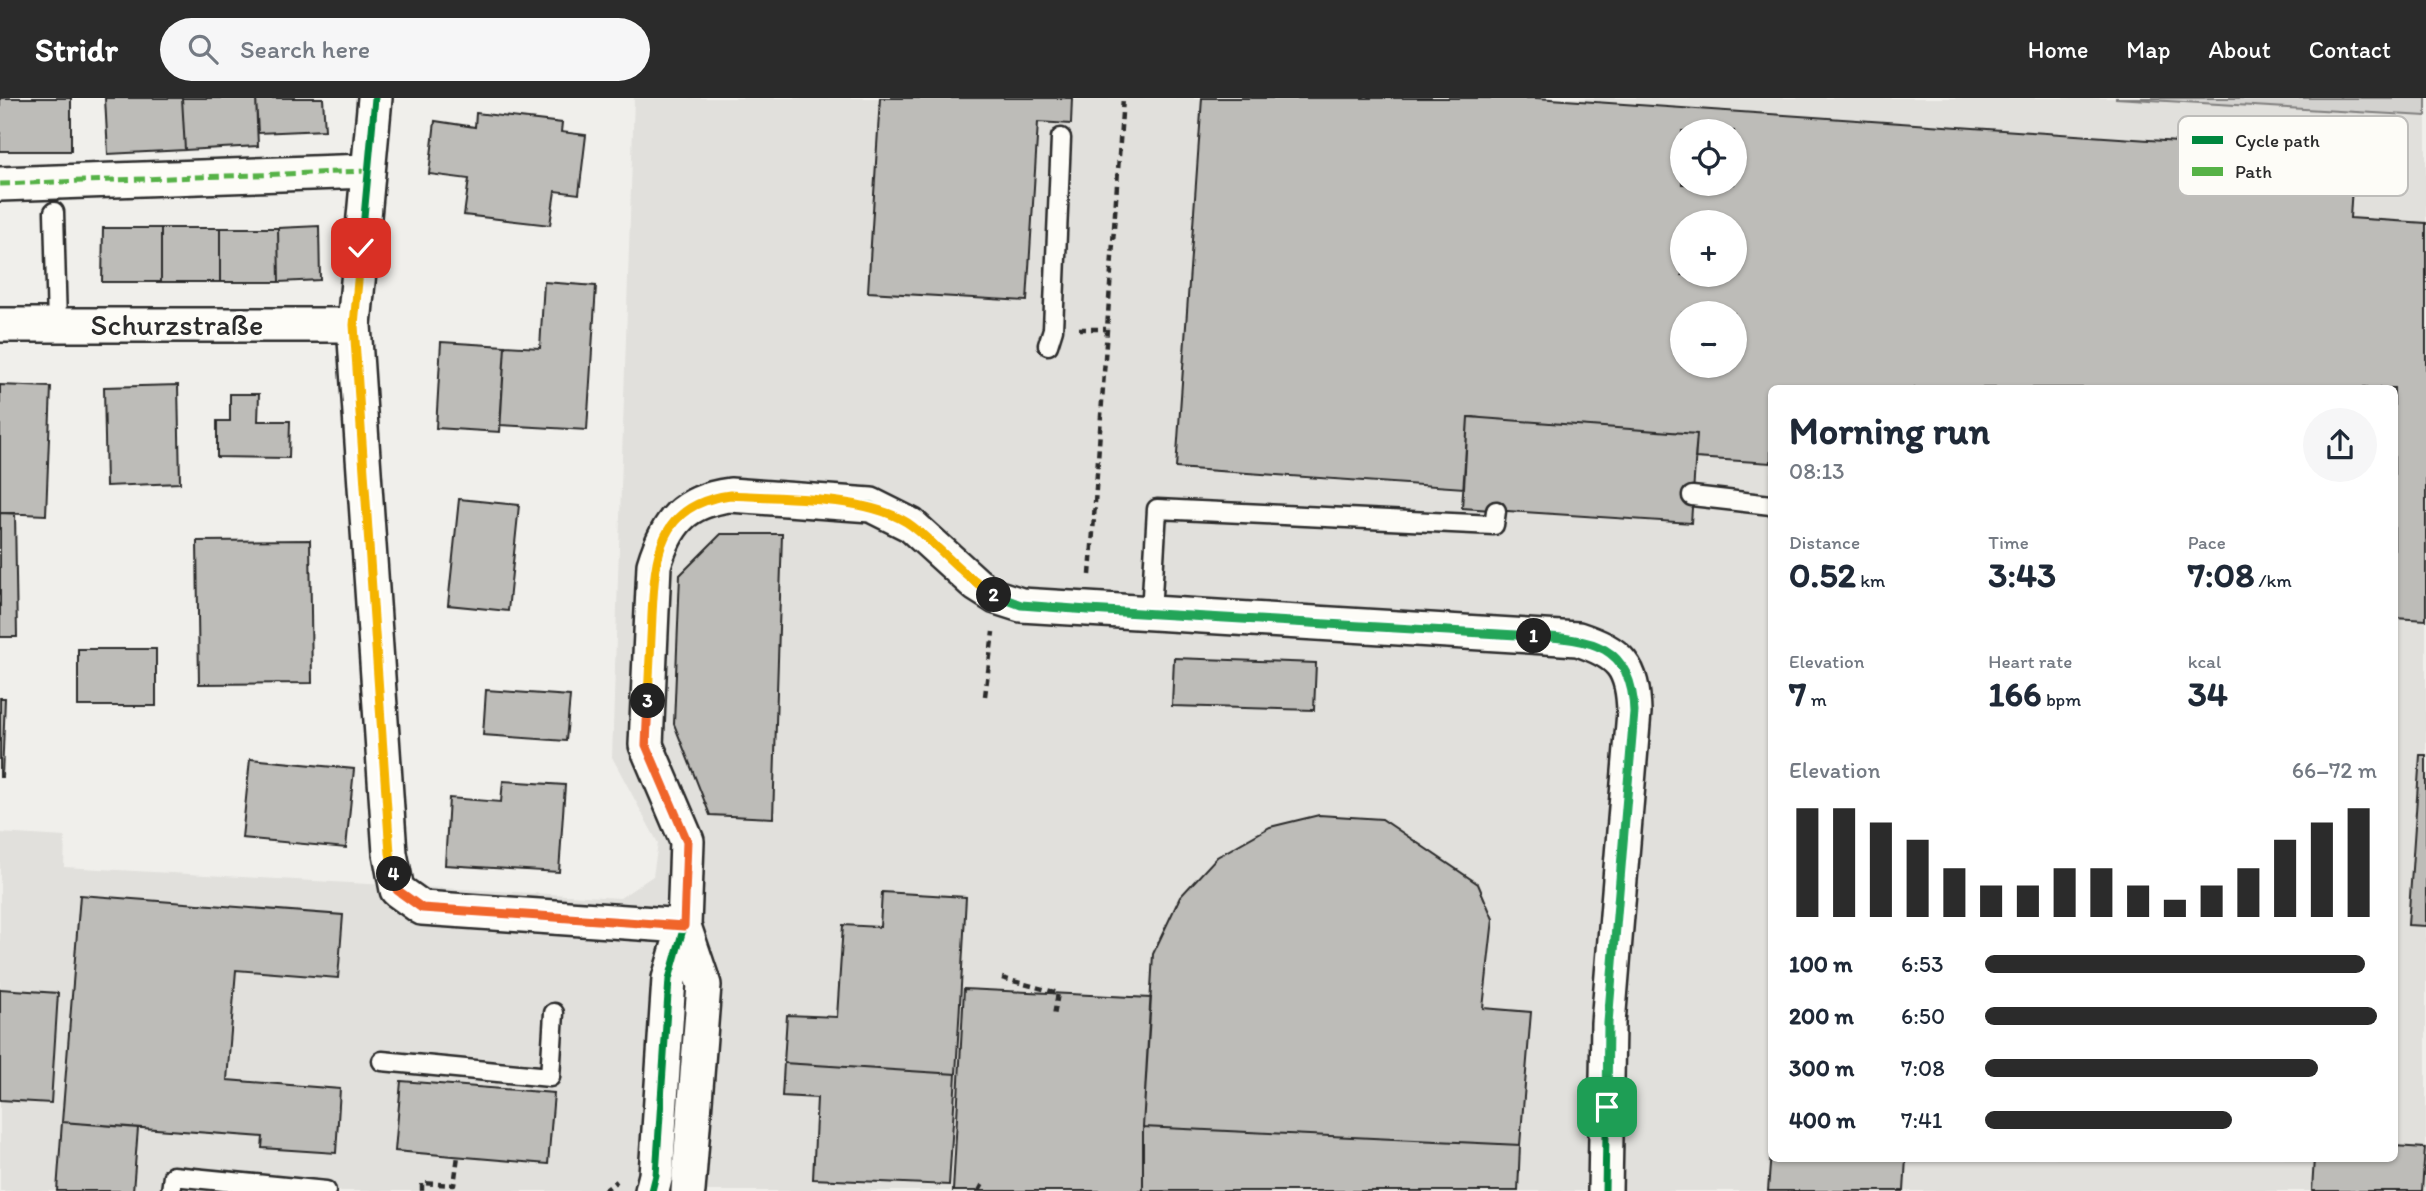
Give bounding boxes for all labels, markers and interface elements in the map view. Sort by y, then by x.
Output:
search box [160,18,650,81]
text: Stridr [35,30,118,69]
icon: search [184,30,222,68]
text: Search here [240,33,370,65]
text: Home [2028,35,2088,64]
text: Map [2126,35,2170,64]
text: About [2208,35,2271,64]
text: Contact [2309,35,2391,64]
legend [2178,116,2408,196]
map controls [1670,119,1747,378]
button: locate [1670,119,1747,196]
text: Cycle path [2235,129,2320,152]
text: Path [2235,160,2272,183]
button: + [1670,210,1747,287]
pin [331,218,391,278]
icon: check [342,229,380,267]
button: − [1670,301,1747,378]
street label: Schurzstraße [91,306,263,343]
text: Morning run [1789,408,1990,454]
button: share [2303,408,2377,482]
text: 08:13 [1789,457,1845,485]
text: Distance [1789,531,1860,554]
text: Time [1988,531,2029,554]
text: Pace [2188,531,2226,554]
text: 0.52 [1789,554,1856,596]
text: 3:43 [1988,554,2056,596]
text: 7:08 [2188,554,2254,596]
text: km [1856,569,1885,592]
text: /km [2254,569,2292,592]
pin: 2 [976,578,1012,612]
text: 2 [989,583,999,606]
pin: 1 [1516,618,1552,654]
text: 1 [1529,624,1538,647]
text: Elevation [1789,650,1865,673]
text: Heart rate [1988,650,2072,673]
text: kcal [2188,650,2221,673]
text: 7 [1789,673,1806,715]
text: 166 [1988,673,2042,715]
text: 34 [2188,673,2228,715]
pin: 3 [630,684,666,718]
text: m [1806,688,1827,711]
text: bpm [2042,688,2081,711]
text: 3 [642,689,653,712]
text: Elevation [1789,756,1880,784]
text: 66–72 m [2292,756,2377,784]
pin: 4 [376,856,412,892]
text: 4 [388,862,399,885]
text: 100 m [1789,950,1853,978]
text: 6:53 [1901,950,1943,978]
text: 200 m [1789,1002,1854,1030]
text: 6:50 [1901,1002,1945,1030]
text: 300 m [1789,1054,1854,1082]
text: 7:08 [1901,1054,1945,1082]
pin [1577,1077,1637,1137]
icon: arrive [1588,1088,1626,1126]
text: 400 m [1789,1106,1856,1134]
text: 7:41 [1901,1106,1943,1134]

